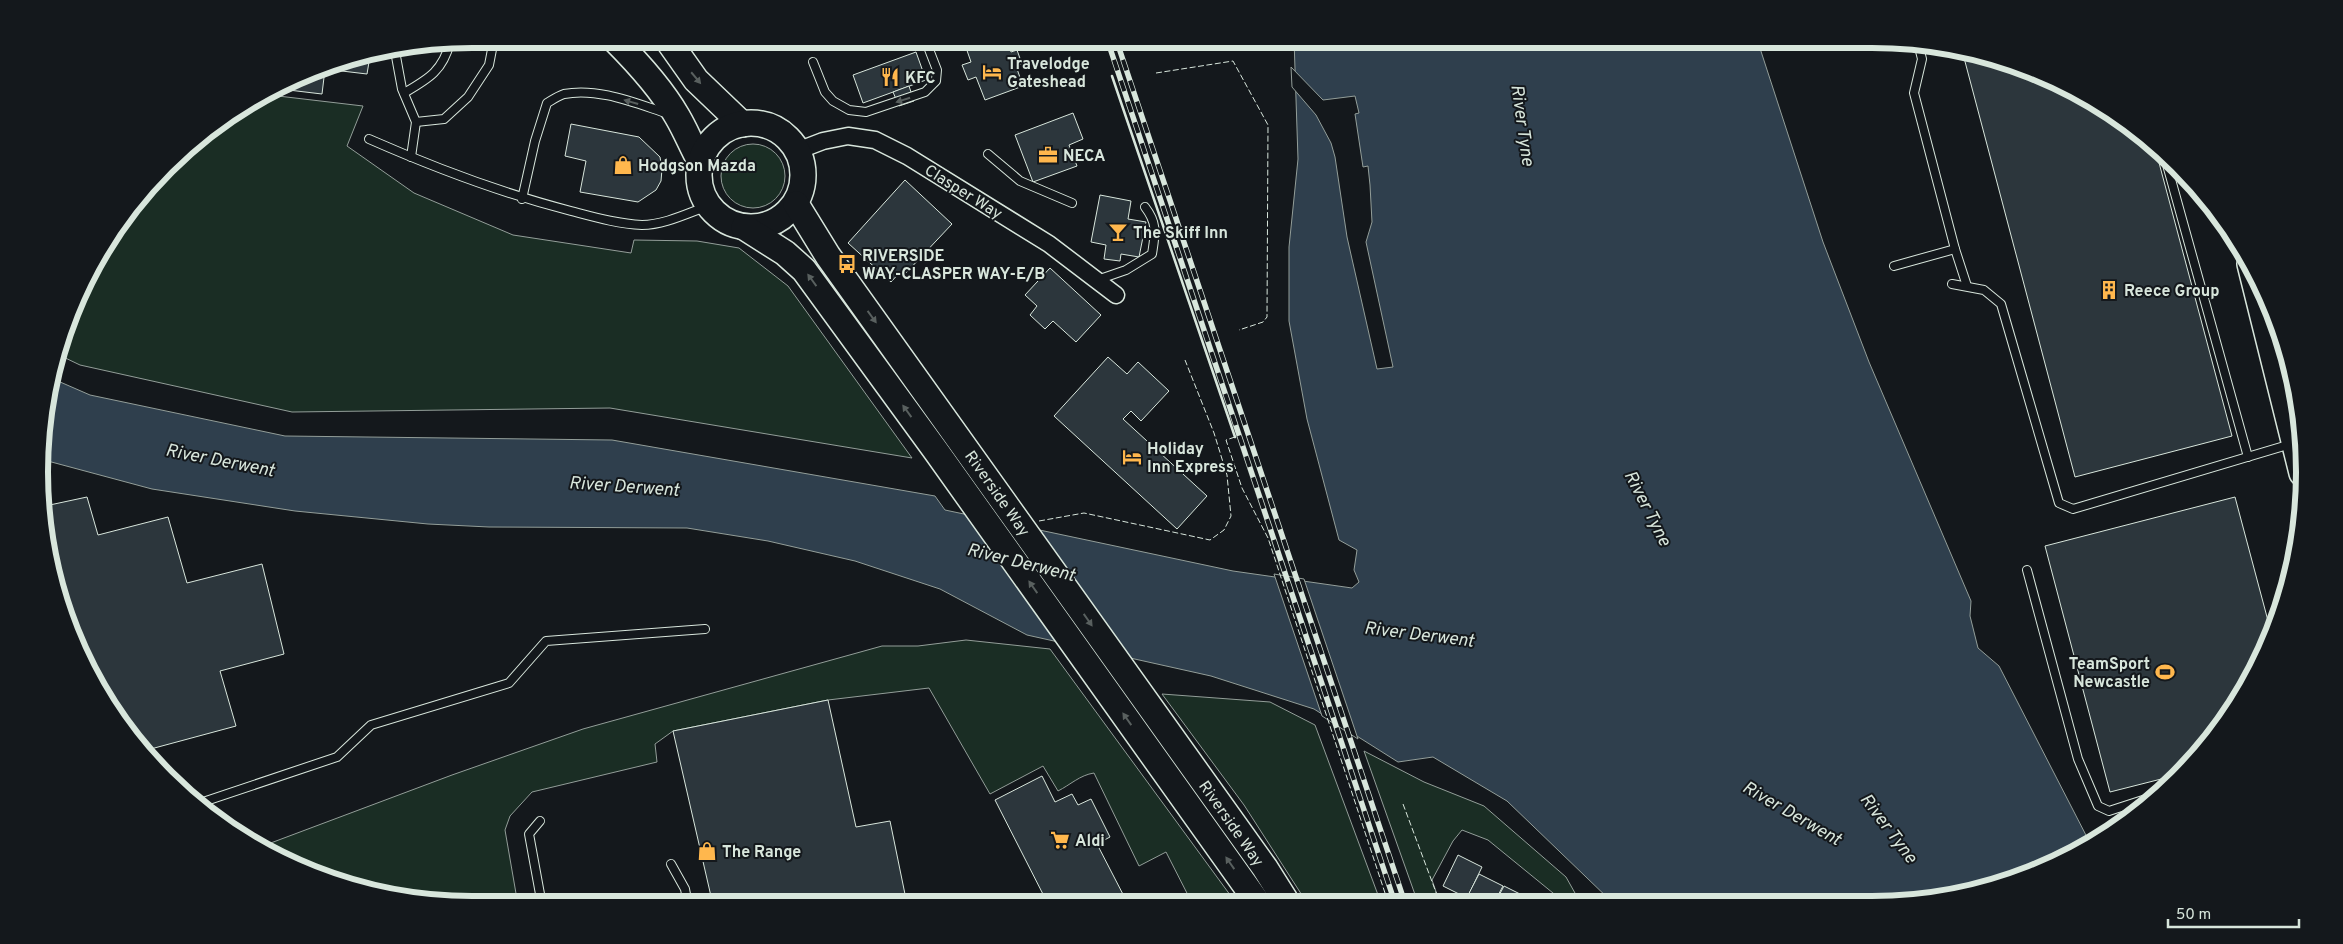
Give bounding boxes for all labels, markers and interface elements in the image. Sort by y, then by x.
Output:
place label: Travelodge Gateshead [1007,55,1090,93]
hotel icon: Travelodge Gateshead [981,61,1003,83]
restaurant icon: KFC [879,66,901,88]
place label: KFC [905,69,935,89]
one-way arrow [690,72,701,84]
water label: River Tyne [1504,83,1539,168]
one-way arrow [895,96,910,104]
one-way arrow [624,98,639,106]
office icon: NECA [1037,144,1059,166]
place label: NECA [1063,147,1106,167]
shop icon: Hodgson Mazda [612,154,634,176]
place label: Hodgson Mazda [638,157,756,177]
street label: Clasper Way [920,161,1006,225]
bar icon: The Skiff Inn [1107,221,1129,243]
place label: The Skiff Inn [1133,224,1228,244]
place label: RIVERSIDE WAY-CLASPER WAY-E/B [862,247,1045,285]
bus stop icon: RIVERSIDE WAY-CLASPER WAY-E/B [836,253,858,275]
one-way arrow [806,274,817,287]
building icon: Reece Group [2098,279,2120,301]
place label: Reece Group [2124,282,2219,302]
one-way arrow [867,310,877,324]
one-way arrow [902,404,912,418]
water label: River Derwent [163,440,278,484]
place label: Holiday Inn Express [1147,440,1234,478]
hotel icon: Holiday Inn Express [1121,446,1143,468]
street label: Riverside Way [959,447,1033,541]
water label: River Tyne [1618,467,1676,551]
water label: River Derwent [568,472,681,503]
water label: River Derwent [964,539,1079,588]
one-way arrow [1028,580,1038,594]
one-way arrow [1083,613,1093,626]
water label: River Derwent [1363,617,1477,654]
place label: TeamSport Newcastle [2069,655,2150,693]
sports icon: TeamSport Newcastle [2154,661,2176,683]
one-way arrow [1122,713,1132,726]
street label: Riverside Way [1193,777,1267,871]
water label: River Derwent [1738,777,1846,853]
water label: River Tyne [1854,789,1922,869]
supermarket icon: Aldi [1049,829,1071,851]
place label: Aldi [1075,832,1105,852]
shop icon: The Range [696,840,718,862]
place label: The Range [722,843,801,863]
one-way arrow [1225,856,1235,870]
scale bar [2168,896,2299,928]
text: 50 m [2176,906,2211,925]

